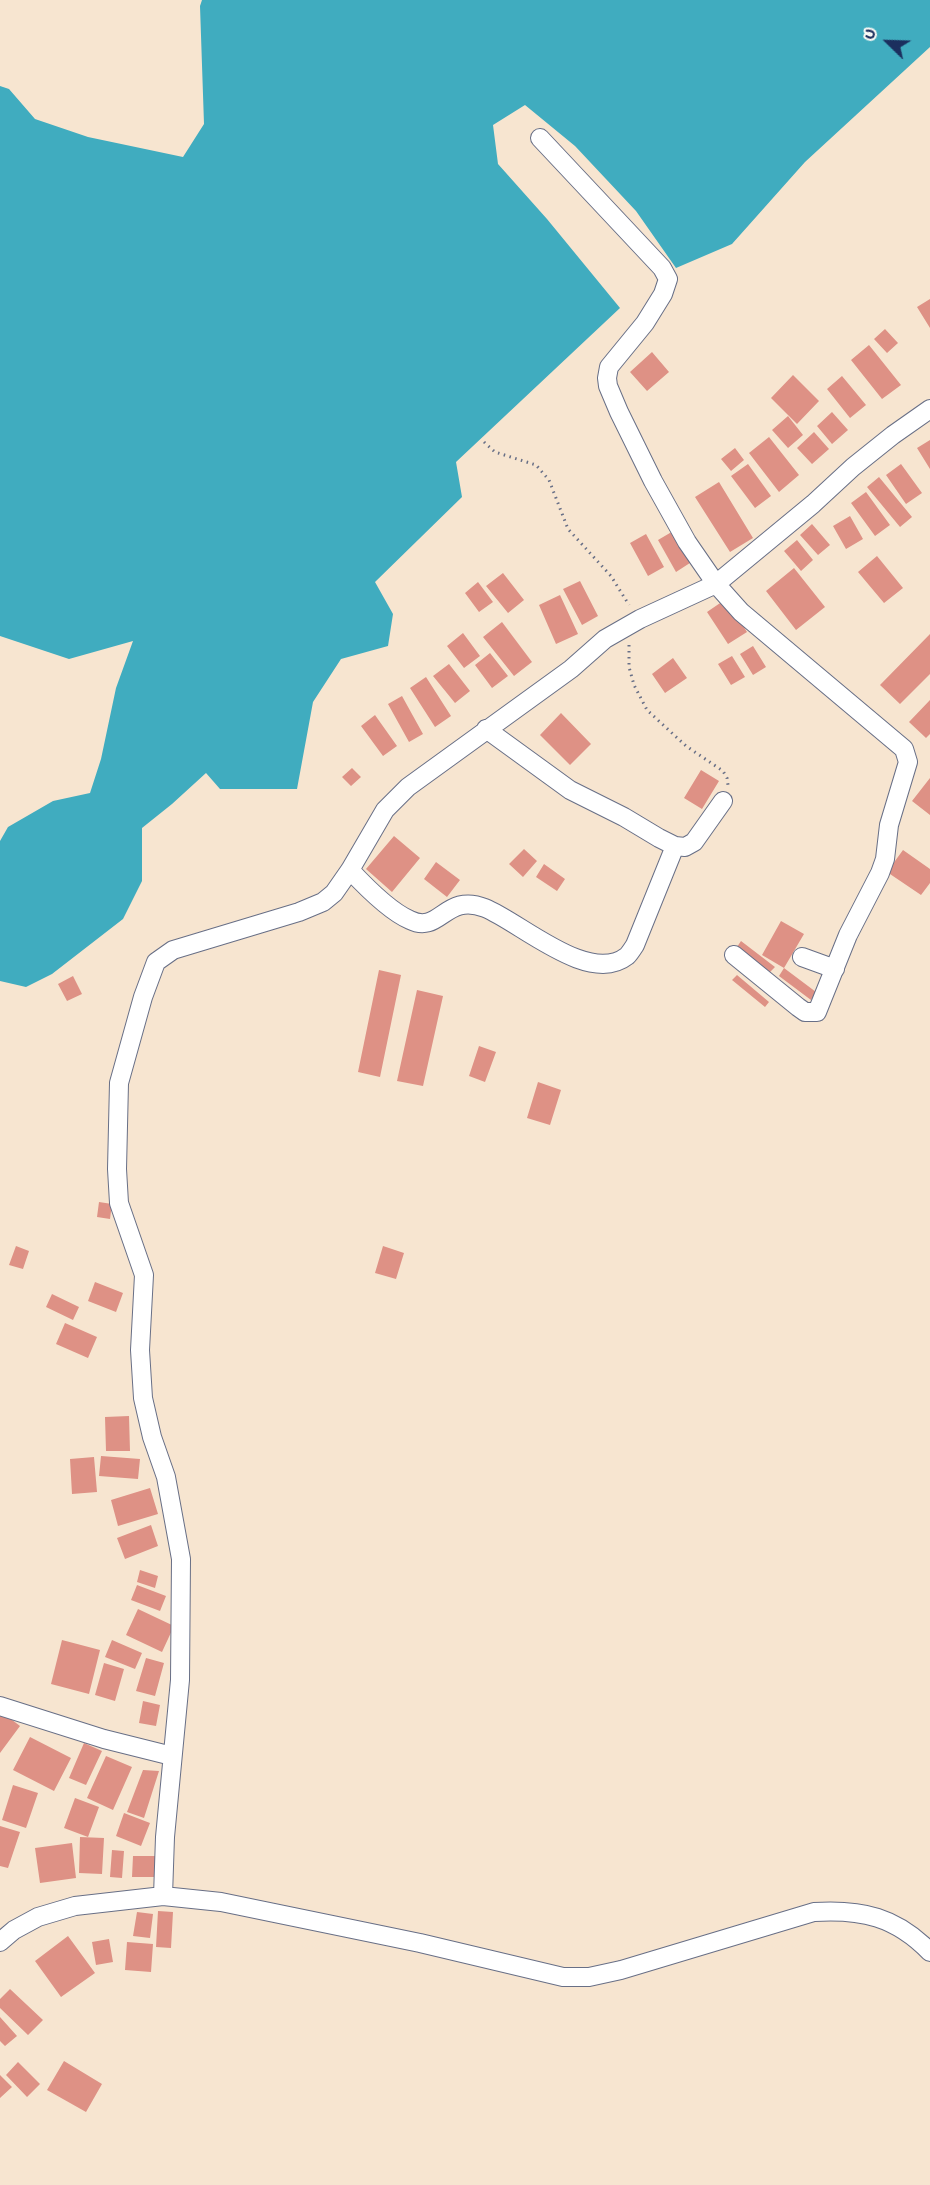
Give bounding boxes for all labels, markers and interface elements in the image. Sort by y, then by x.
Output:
north arrow [858,12,918,72]
text: U [860,27,882,43]

